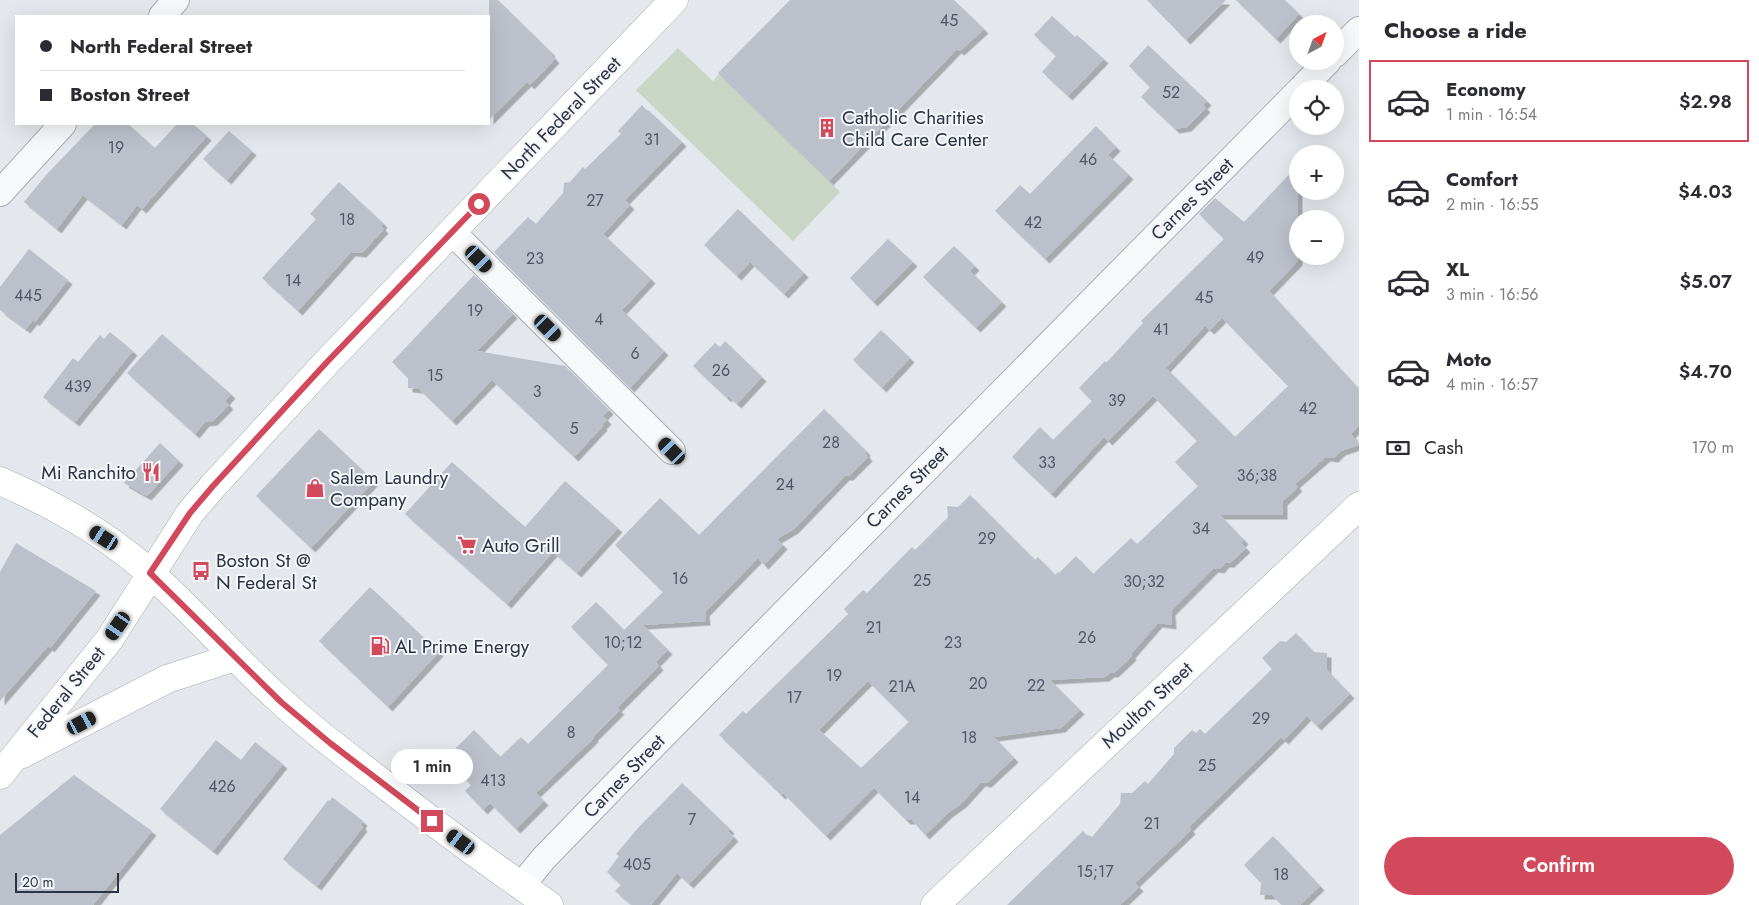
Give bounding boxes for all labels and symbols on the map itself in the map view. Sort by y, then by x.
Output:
house number: 45 [940,9,958,32]
north arrow [1289,15,1344,70]
street label: North Federal Street [495,50,627,186]
house number: 52 [1162,81,1180,104]
place label: Catholic Charities Child Care Center [842,104,989,153]
building icon: Catholic Charities Child Care Center [816,117,838,139]
house number: 31 [644,128,660,151]
house number: 19 [108,136,124,159]
house number: 46 [1079,148,1097,171]
street label: Carnes Street [1145,151,1240,246]
house number: 27 [586,189,604,212]
route start [468,193,490,215]
house number: 18 [339,208,355,231]
house number: 42 [1024,211,1042,234]
car [463,243,494,275]
house number: 49 [1246,246,1264,269]
house number: 23 [526,247,544,270]
house number: 14 [285,269,301,292]
house number: 445 [14,284,42,307]
house number: 45 [1195,286,1213,309]
house number: 19 [467,299,483,322]
house number: 4 [594,308,604,331]
car [532,312,563,344]
house number: 41 [1153,318,1169,341]
house number: 6 [630,342,640,365]
house number: 26 [712,359,730,382]
house number: 15 [427,364,443,387]
house number: 439 [64,375,92,398]
house number: 3 [533,380,542,403]
house number: 39 [1108,389,1126,412]
house number: 42 [1299,397,1317,420]
house number: 5 [569,417,579,440]
house number: 28 [822,431,840,454]
car [656,435,687,467]
street label: Carnes Street [860,439,955,534]
house number: 33 [1038,451,1056,474]
place label: Mi Ranchito [41,459,136,486]
restaurant icon: Mi Ranchito [140,461,162,483]
place label: Salem Laundry Company [330,464,449,513]
house number: 36;38 [1237,464,1277,487]
house number: 24 [776,473,794,496]
shop icon: Salem Laundry Company [304,477,326,499]
house number: 34 [1192,517,1210,540]
car [87,524,120,552]
house number: 29 [978,527,996,550]
place label: Auto Grill [482,532,560,559]
supermarket icon: Auto Grill [456,534,478,556]
place label: Boston St @ N Federal St [216,547,317,596]
bus stop icon: Boston St @ N Federal St [190,560,212,582]
house number: 16 [672,567,688,590]
house number: 25 [913,569,931,592]
house number: 30;32 [1123,570,1165,593]
car [103,609,132,643]
house number: 21 [866,616,882,639]
house number: 26 [1078,626,1096,649]
house number: 10;12 [604,631,642,654]
house number: 23 [944,631,962,654]
place label: AL Prime Energy [395,633,530,660]
fuel station icon: AL Prime Energy [369,635,391,657]
street label: Federal Street [21,640,112,743]
street label: Moulton Street [1095,655,1199,754]
house number: 19 [826,664,842,687]
house number: 20 [969,672,987,695]
house number: 22 [1027,674,1045,697]
house number: 21A [889,675,916,698]
house number: 17 [786,686,802,709]
house number: 29 [1252,707,1270,730]
car [65,709,98,737]
house number: 8 [567,721,575,744]
house number: 18 [961,726,977,749]
street label: Carnes Street [577,728,671,824]
callout: 1 min [391,748,473,784]
house number: 25 [1198,754,1216,777]
house number: 413 [480,769,506,792]
house number: 426 [208,775,236,798]
house number: 14 [904,786,920,809]
house number: 7 [688,808,697,831]
route end [421,810,443,832]
house number: 21 [1144,812,1160,835]
car [444,827,477,857]
house number: 405 [623,853,651,876]
house number: 15;17 [1076,860,1114,883]
house number: 18 [1273,863,1289,886]
scale bar [15,870,119,893]

